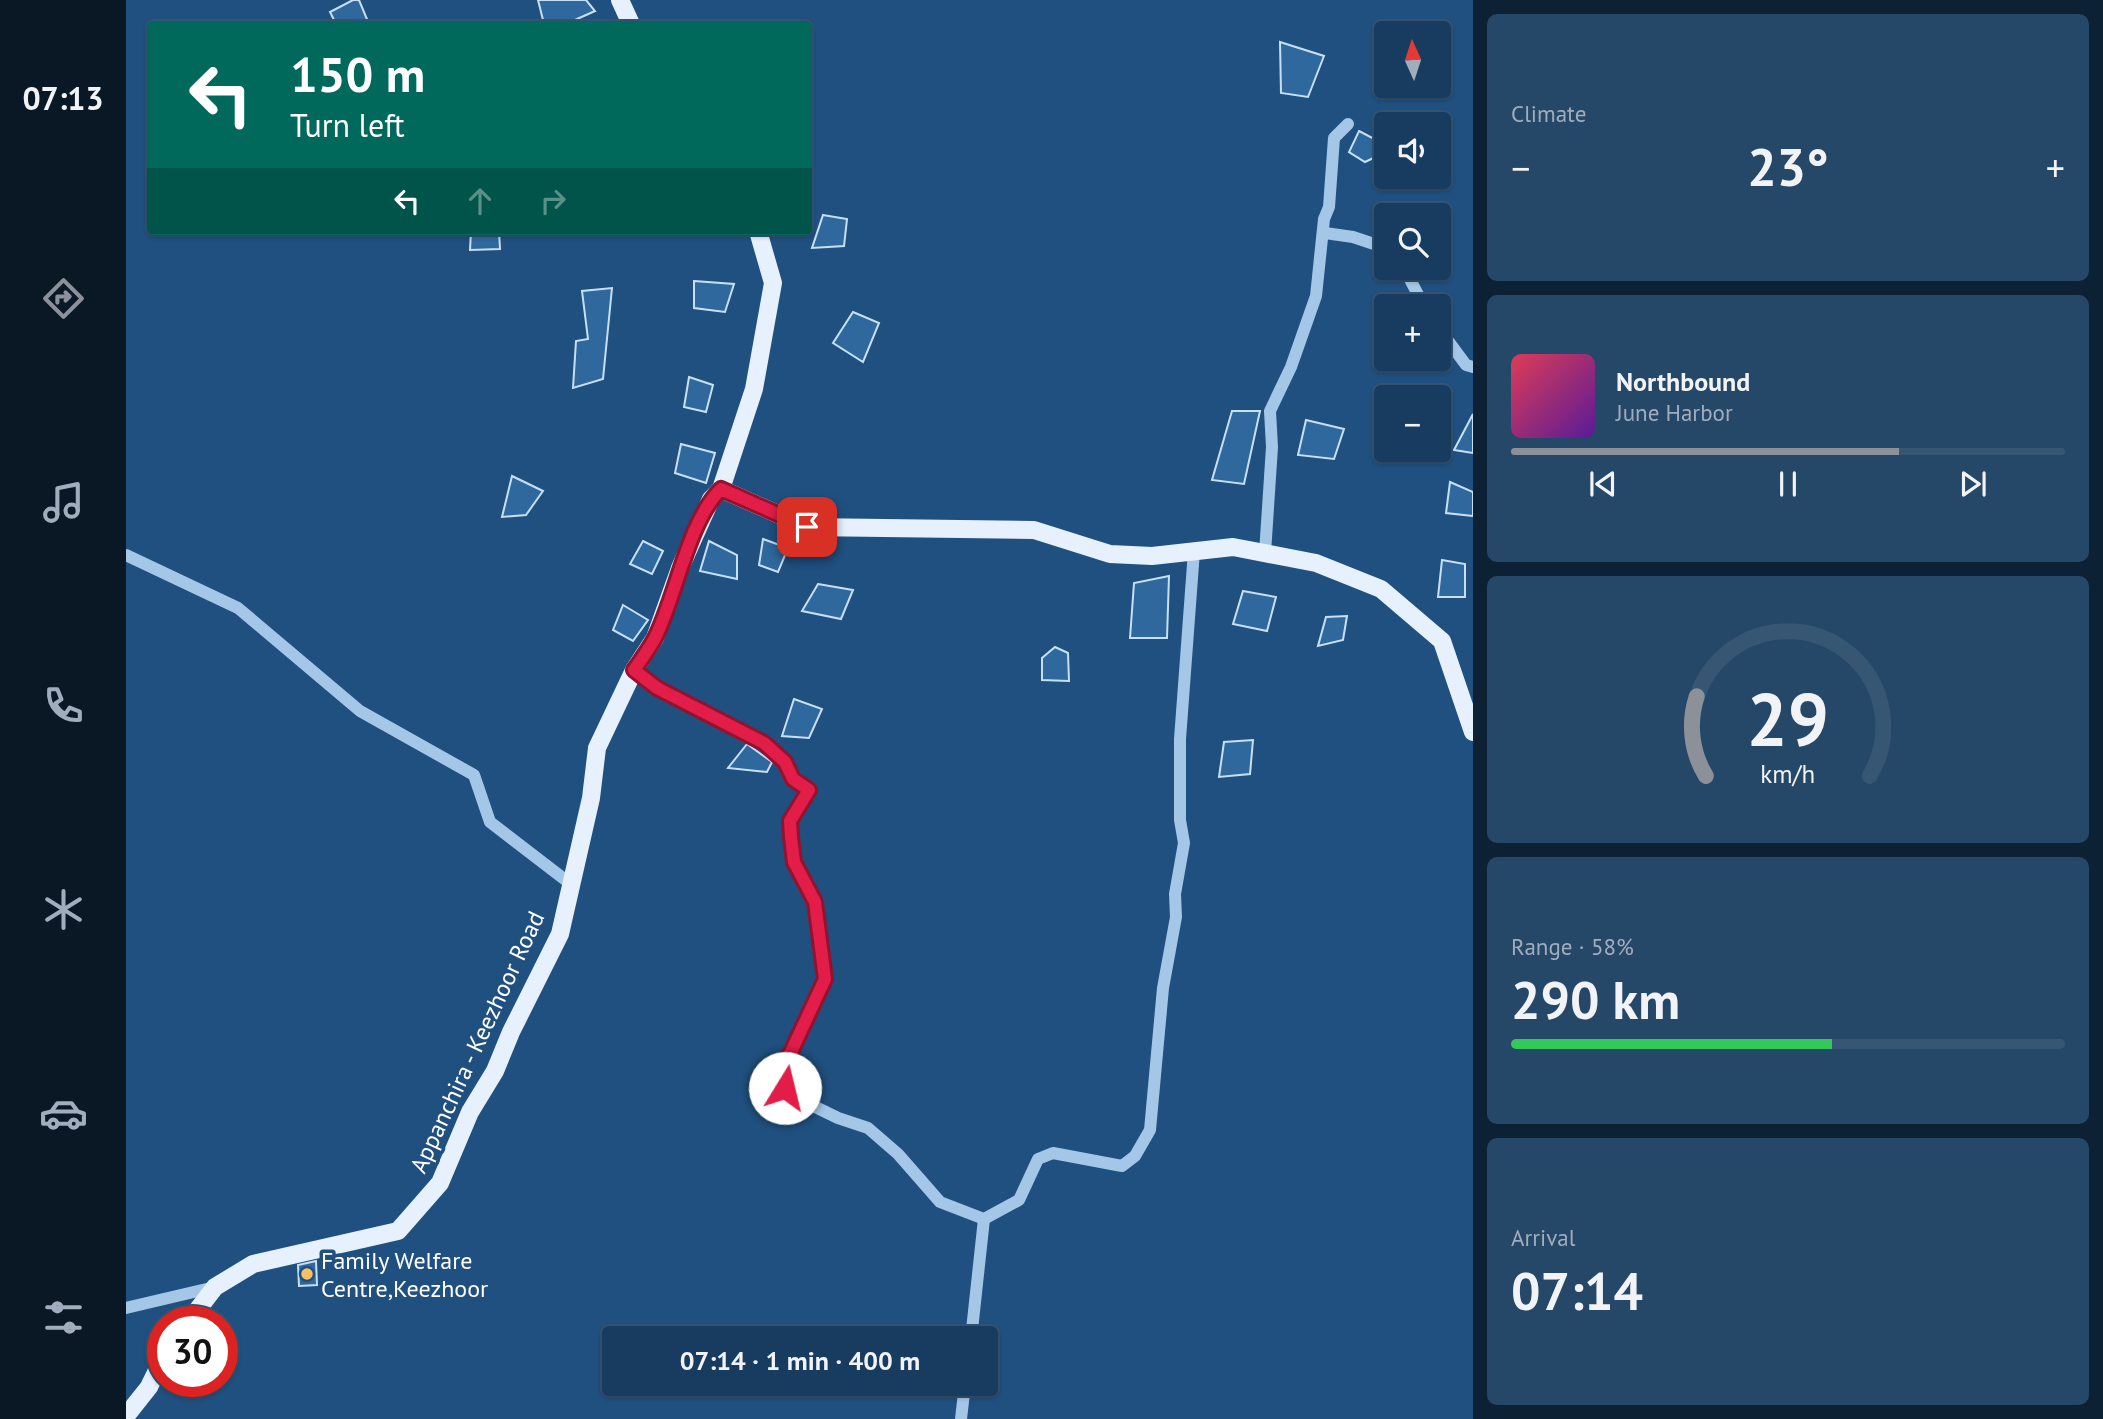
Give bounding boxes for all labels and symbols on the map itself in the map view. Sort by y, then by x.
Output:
north arrow [1374,21,1451,98]
pin [777,497,837,557]
street label: Appanchira - Keezhoor Road [403,906,551,1178]
position arrow [748,1051,822,1125]
place label: Family Welfare Centre,Keezhoor [321,1245,488,1304]
marker: Family Welfare Centre,Keezhoor [299,1266,315,1282]
speed limit sign: 30 [147,1306,238,1397]

